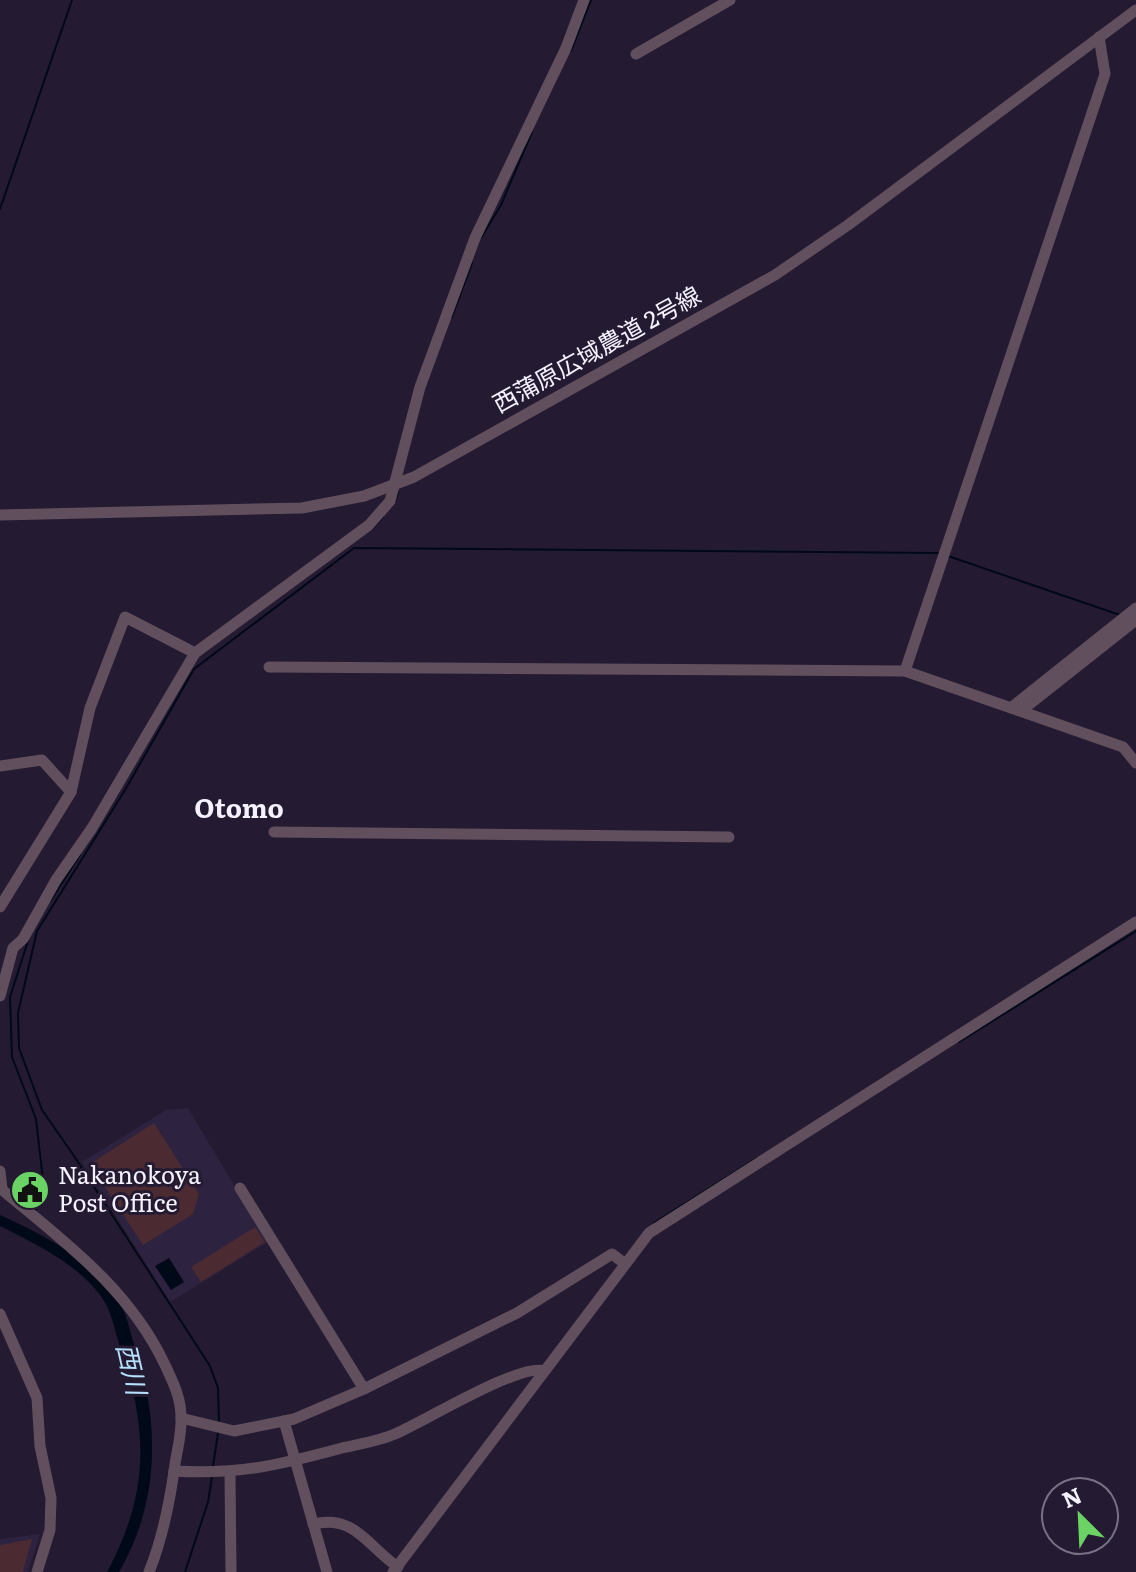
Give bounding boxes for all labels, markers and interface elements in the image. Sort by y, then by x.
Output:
street label: 西蒲原広域農道 2号線 [485,276,706,420]
district label: Otomo [194,787,284,826]
place label: Nakanokoya Post Office [58,1156,201,1219]
public building icon: Nakanokoya Post Office [9,1169,51,1211]
water label: 西川 [109,1339,159,1401]
north arrow [1040,1476,1120,1556]
text: N [1056,1478,1086,1515]

